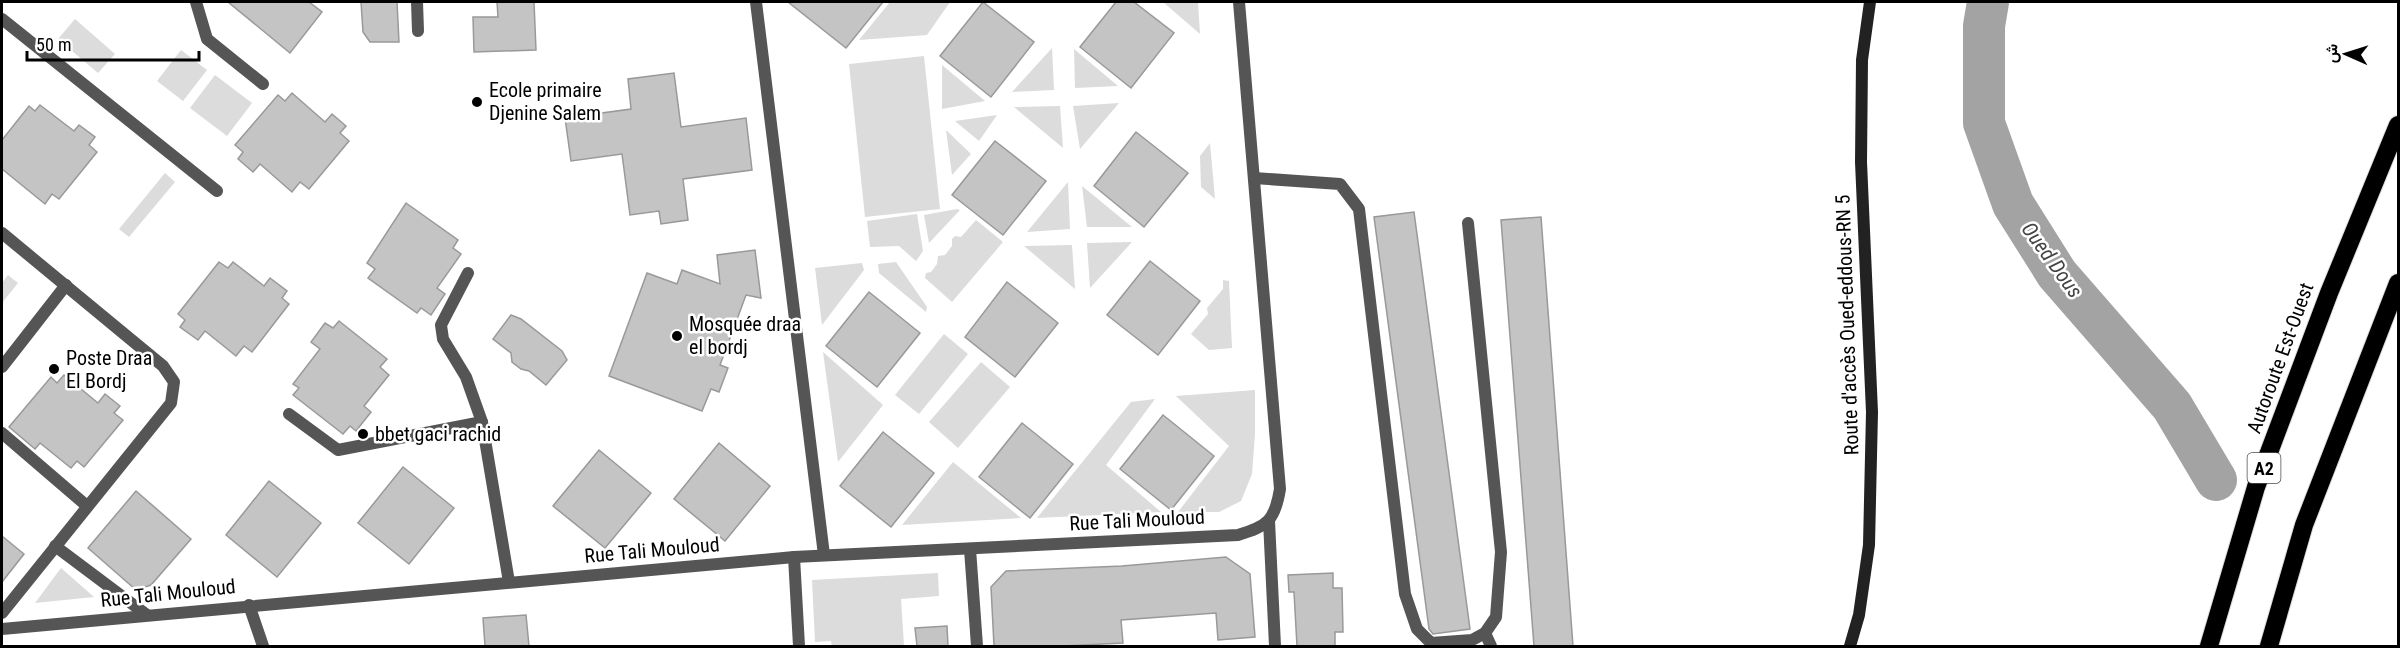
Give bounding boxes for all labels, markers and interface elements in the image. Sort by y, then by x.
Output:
scale bar [27,24,200,62]
north arrow [2316,24,2376,84]
text: 50 m [36,34,71,55]
text: ش [2322,43,2342,63]
place label: Ecole primaire Djenine Salem [489,78,602,125]
marker: Ecole primaire Djenine Salem [470,95,484,109]
street label: Route d'accès Oued-eddous-RN 5 [1830,194,1864,456]
water label: Oued Dous [2017,218,2087,302]
street label: Autoroute Est-Ouest [2242,279,2318,437]
place label: Mosquée draa el bordj [689,312,801,359]
marker: Mosquée draa el bordj [670,329,684,343]
place label: Poste Draa El Bordj [66,346,152,393]
marker: Poste Draa El Bordj [47,362,61,376]
place label: bbet gaci rachid [375,422,501,446]
marker: bbet gaci rachid [356,427,370,441]
road number: A2 [2248,453,2280,483]
street label: Rue Tali Mouloud [1069,504,1205,536]
street label: Rue Tali Mouloud [583,532,721,568]
street label: Rue Tali Mouloud [99,574,237,612]

